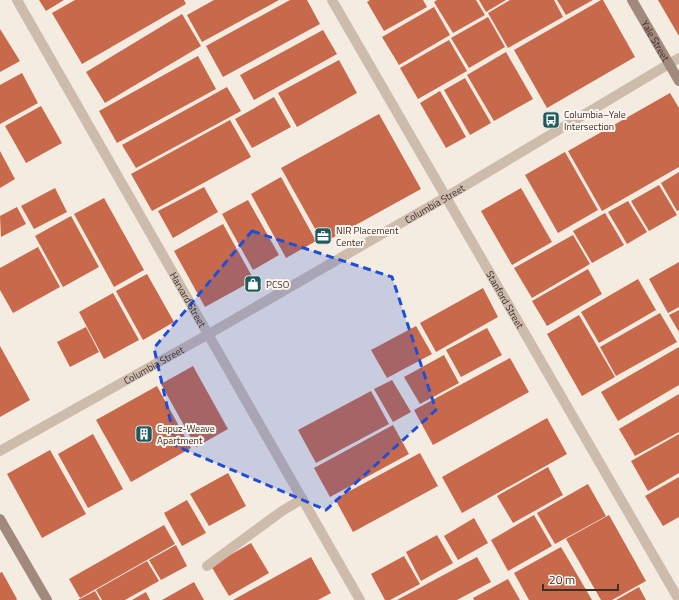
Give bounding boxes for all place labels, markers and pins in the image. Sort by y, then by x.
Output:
place label: Columbia–Yale Intersection [564,107,626,134]
bus stop icon: Columbia–Yale Intersection [541,110,561,130]
place label: NIR Placement Center [336,223,399,250]
office icon: NIR Placement Center [313,226,333,246]
shop icon: PCSO [243,274,263,294]
place label: PCSO [266,277,290,292]
place label: Capuz-Weave Apartment [157,421,215,448]
building icon: Capuz-Weave Apartment [134,424,154,444]

